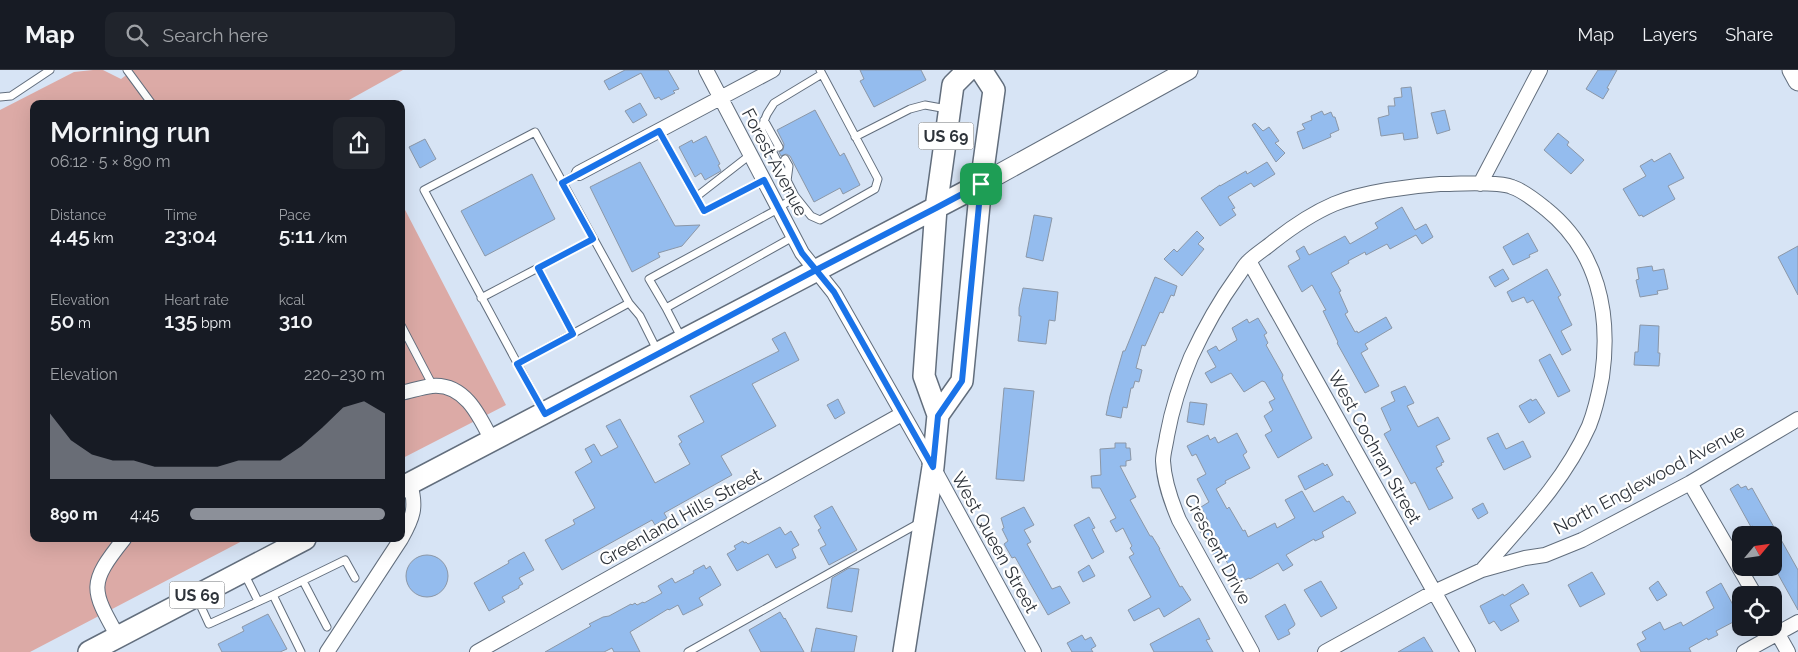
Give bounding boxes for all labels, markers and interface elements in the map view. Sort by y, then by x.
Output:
search box [105,12,455,57]
text: Map [25,20,75,49]
icon: search [123,21,151,49]
text: Search here [163,24,268,46]
text: Map [1578,24,1614,45]
text: Layers [1642,24,1697,45]
text: Share [1725,24,1773,45]
street label: Forest Avenue [738,104,812,220]
text: Morning run [50,116,210,149]
button: share [333,117,385,169]
road number: US 69 [918,122,974,150]
text: 06:12 · 5 × 890 m [50,152,170,171]
pin [960,163,1002,205]
icon: arrive [967,170,995,198]
text: Distance [50,207,106,223]
text: Time [164,207,197,223]
text: Pace [279,207,311,223]
text: 4.45 [50,223,90,248]
text: 23:04 [164,223,217,248]
text: 5:11 [279,223,315,248]
text: km [90,230,114,246]
text: /km [315,230,347,246]
text: Elevation [50,292,109,308]
text: Heart rate [164,292,229,308]
text: kcal [279,292,305,308]
text: 50 [50,308,74,333]
text: 135 [164,308,197,333]
text: 310 [279,308,313,333]
text: m [74,315,91,331]
text: bpm [197,315,231,331]
text: Elevation [50,365,118,384]
text: 220–230 m [304,365,385,384]
street label: West Cochran Street [1324,367,1426,527]
street label: North Englewood Avenue [1550,419,1749,538]
street label: Greenland Hills Street [595,464,765,570]
street label: West Queen Street [948,468,1042,616]
street label: Crescent Drive [1180,490,1256,608]
text: 890 m [50,505,98,524]
text: 4:45 [130,505,159,524]
north arrow [1732,526,1782,576]
map controls [1732,526,1782,636]
road number: US 69 [170,582,224,608]
button: locate [1732,586,1782,636]

